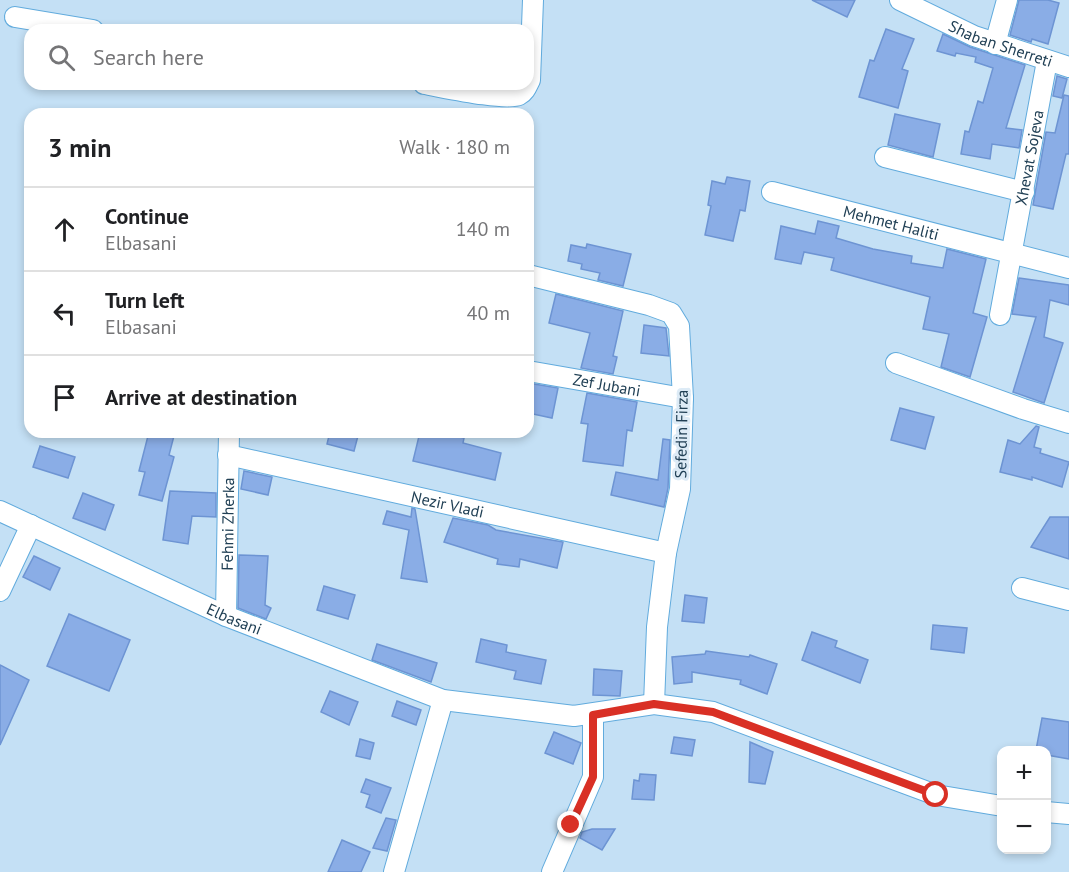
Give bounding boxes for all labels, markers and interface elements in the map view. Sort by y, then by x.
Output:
street label: Shaban Sherreti [946,15,1055,71]
search box [24,24,534,90]
icon: search [45,41,78,74]
text: Search here [93,43,204,71]
street label: Xhevat Sojeva [1010,108,1048,207]
text: 3 min [48,131,111,164]
text: Walk · 180 m [399,134,510,160]
street label: Mehmet Haliti [841,201,941,244]
text: Continue [105,202,189,230]
icon: ahead [48,213,81,246]
text: 140 m [456,216,510,242]
text: Elbasani [105,230,177,256]
text: Turn left [105,286,185,314]
icon: left [48,297,81,330]
text: 40 m [467,300,510,326]
text: Elbasani [105,314,177,340]
street label: Zef Jubani [571,369,642,400]
icon: arrive [48,381,81,414]
text: Arrive at destination [105,383,297,411]
street label: Sefedin Firza [670,389,692,479]
street label: Fehmi Zherka [217,477,238,571]
street label: Nezir Vladi [409,486,486,522]
street label: Elbasani [204,599,265,639]
map controls [997,746,1051,854]
button: + [997,746,1051,800]
route start [922,781,948,807]
button: − [997,800,1051,854]
route end [557,811,583,837]

